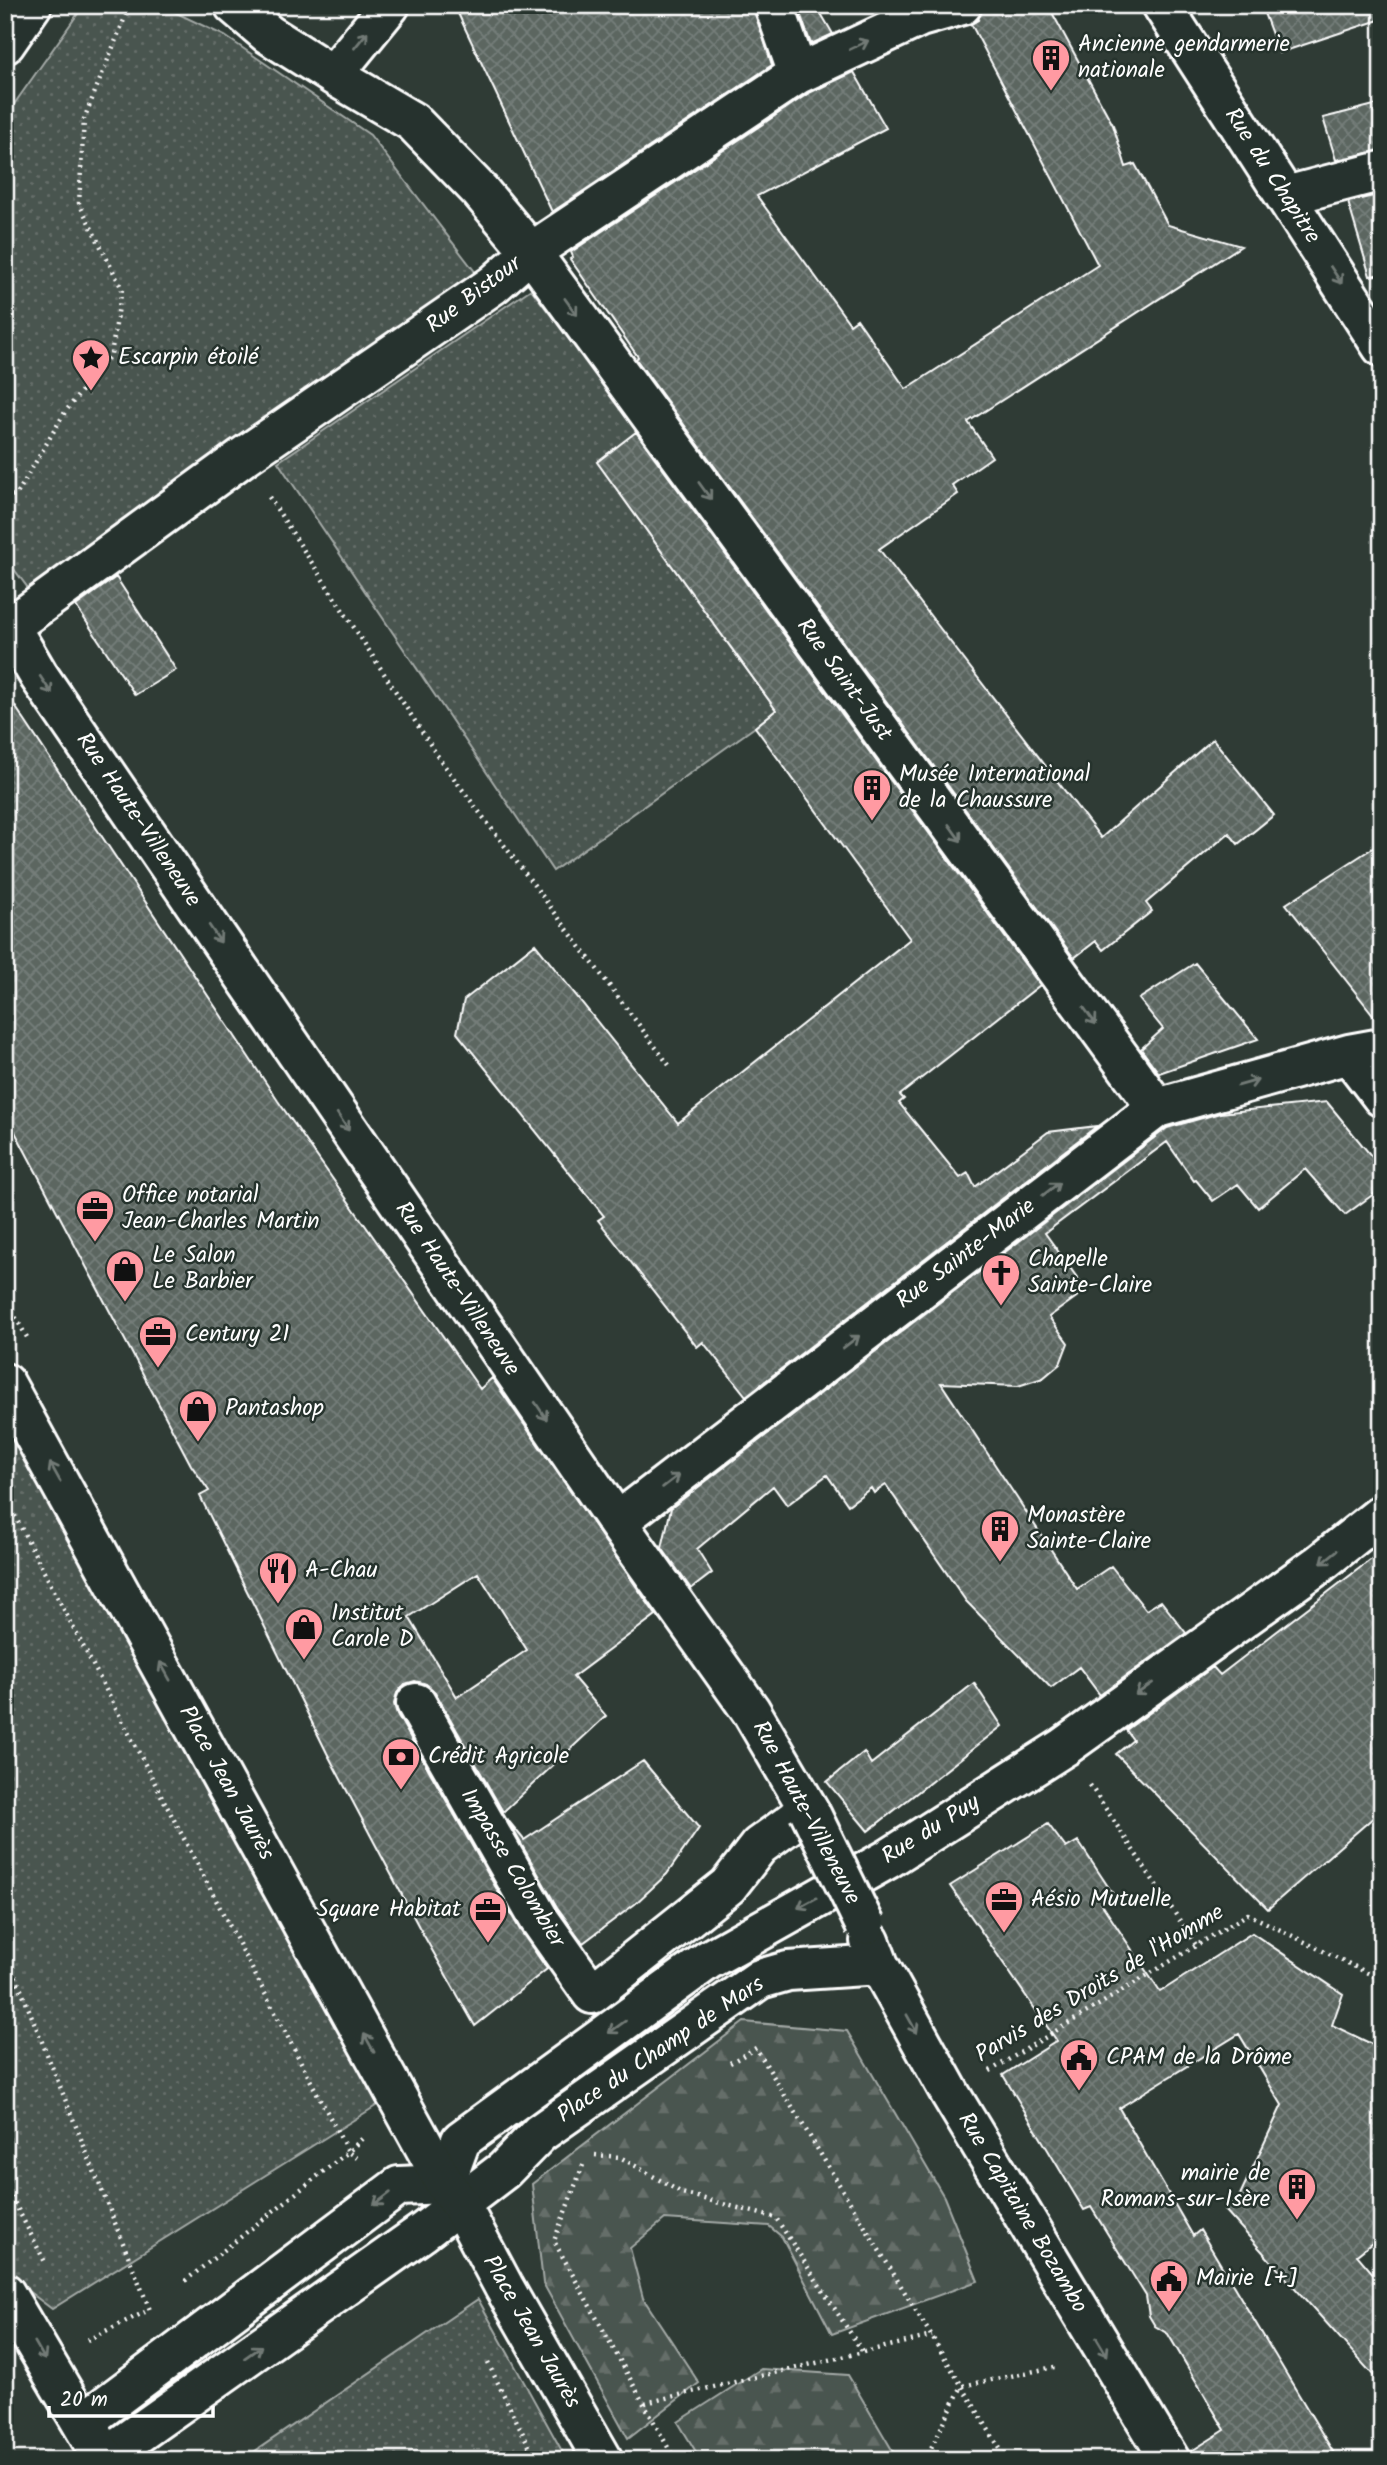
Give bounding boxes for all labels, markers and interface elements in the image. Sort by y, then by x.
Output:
place label: Ancienne gendarmerie nationale [1078,27,1290,89]
one-way arrow [353,32,369,50]
building icon: Ancienne gendarmerie nationale [1030,37,1072,92]
one-way arrow [848,38,870,51]
street label: Rue du Chapitre [1214,101,1330,251]
street label: Rue Bistour [418,246,531,343]
one-way arrow [1329,264,1343,284]
one-way arrow [564,297,578,316]
place icon: Escarpin étoilé [70,337,112,392]
place label: Escarpin étoilé [118,340,259,376]
one-way arrow [698,481,713,500]
street label: Rue Saint-Just [787,611,902,750]
one-way arrow [39,675,53,694]
street label: Rue Haute-Villeneuve [66,725,210,915]
place label: Musée International de la Chaussure [899,757,1091,819]
building icon: Musée International de la Chaussure [851,767,893,822]
one-way arrow [948,823,963,841]
one-way arrow [208,924,222,943]
one-way arrow [1083,1006,1097,1025]
one-way arrow [1237,1075,1259,1088]
one-way arrow [336,1112,351,1131]
place label: Office notarial Jean-Charles Martin [122,1178,319,1240]
one-way arrow [1042,1182,1060,1197]
office icon: Office notarial Jean-Charles Martin [74,1188,116,1243]
street label: Rue Sainte-Marie [888,1189,1044,1319]
street label: Rue Haute-Villeneuve [385,1194,529,1384]
place label: Le Salon Le Barbier [152,1238,254,1300]
place label: Chapelle Sainte-Claire [1028,1242,1152,1304]
shop icon: Le Salon Le Barbier [104,1248,146,1303]
church icon: Chapelle Sainte-Claire [980,1252,1022,1307]
office icon: Century 21 [137,1314,179,1369]
place label: Century 21 [185,1317,290,1353]
one-way arrow [841,1335,860,1350]
shop icon: Pantashop [177,1388,219,1443]
place label: Pantashop [225,1391,324,1427]
one-way arrow [533,1401,548,1420]
one-way arrow [48,1463,62,1483]
one-way arrow [661,1473,679,1488]
place label: Monastère Sainte-Claire [1027,1498,1151,1560]
building icon: Monastère Sainte-Claire [979,1508,1021,1563]
one-way arrow [1320,1549,1338,1564]
restaurant icon: A-Chau [257,1550,299,1605]
place label: A-Chau [305,1553,378,1589]
place label: Institut Carole D [331,1596,414,1658]
shop icon: Institut Carole D [283,1606,325,1661]
one-way arrow [158,1662,172,1682]
one-way arrow [1135,1682,1154,1697]
street label: Place Jean Jaurès [169,1699,284,1867]
street label: Rue Haute-Villeneuve [742,1714,870,1912]
bank icon: Crédit Agricole [380,1736,422,1791]
place label: Crédit Agricole [428,1739,569,1775]
street label: Impasse Colombier [450,1781,575,1956]
street label: Rue du Puy [875,1785,987,1874]
office icon: Aésio Mutuelle [983,1879,1025,1934]
place label: Aésio Mutuelle [1031,1882,1171,1918]
office icon: Square Habitat [467,1889,509,1944]
place label: Square Habitat [317,1892,462,1928]
street label: Parvis des Droits de l'Homme [969,1895,1231,2073]
one-way arrow [798,1896,818,1910]
street label: Place du Champ de Mars [550,1967,772,2133]
one-way arrow [905,2014,919,2034]
one-way arrow [608,2019,627,2034]
one-way arrow [361,2033,375,2053]
public building icon: CPAM de la Drôme [1058,2037,1100,2092]
place label: CPAM de la Drôme [1106,2040,1292,2076]
street label: Rue Capitaine Bozambo [948,2106,1096,2320]
place label: mairie de Romans-sur-Isère [1100,2156,1270,2218]
building icon: mairie de Romans-sur-Isère [1276,2166,1318,2221]
one-way arrow [373,2192,391,2207]
street label: Place Jean Jaurès [472,2248,590,2416]
public building icon: Mairie [+] [1148,2258,1190,2313]
place label: Mairie [+] [1196,2261,1298,2297]
one-way arrow [1096,2336,1110,2356]
one-way arrow [33,2341,47,2361]
one-way arrow [243,2345,262,2359]
scale bar [49,2374,214,2418]
text: 20 m [60,2384,108,2417]

